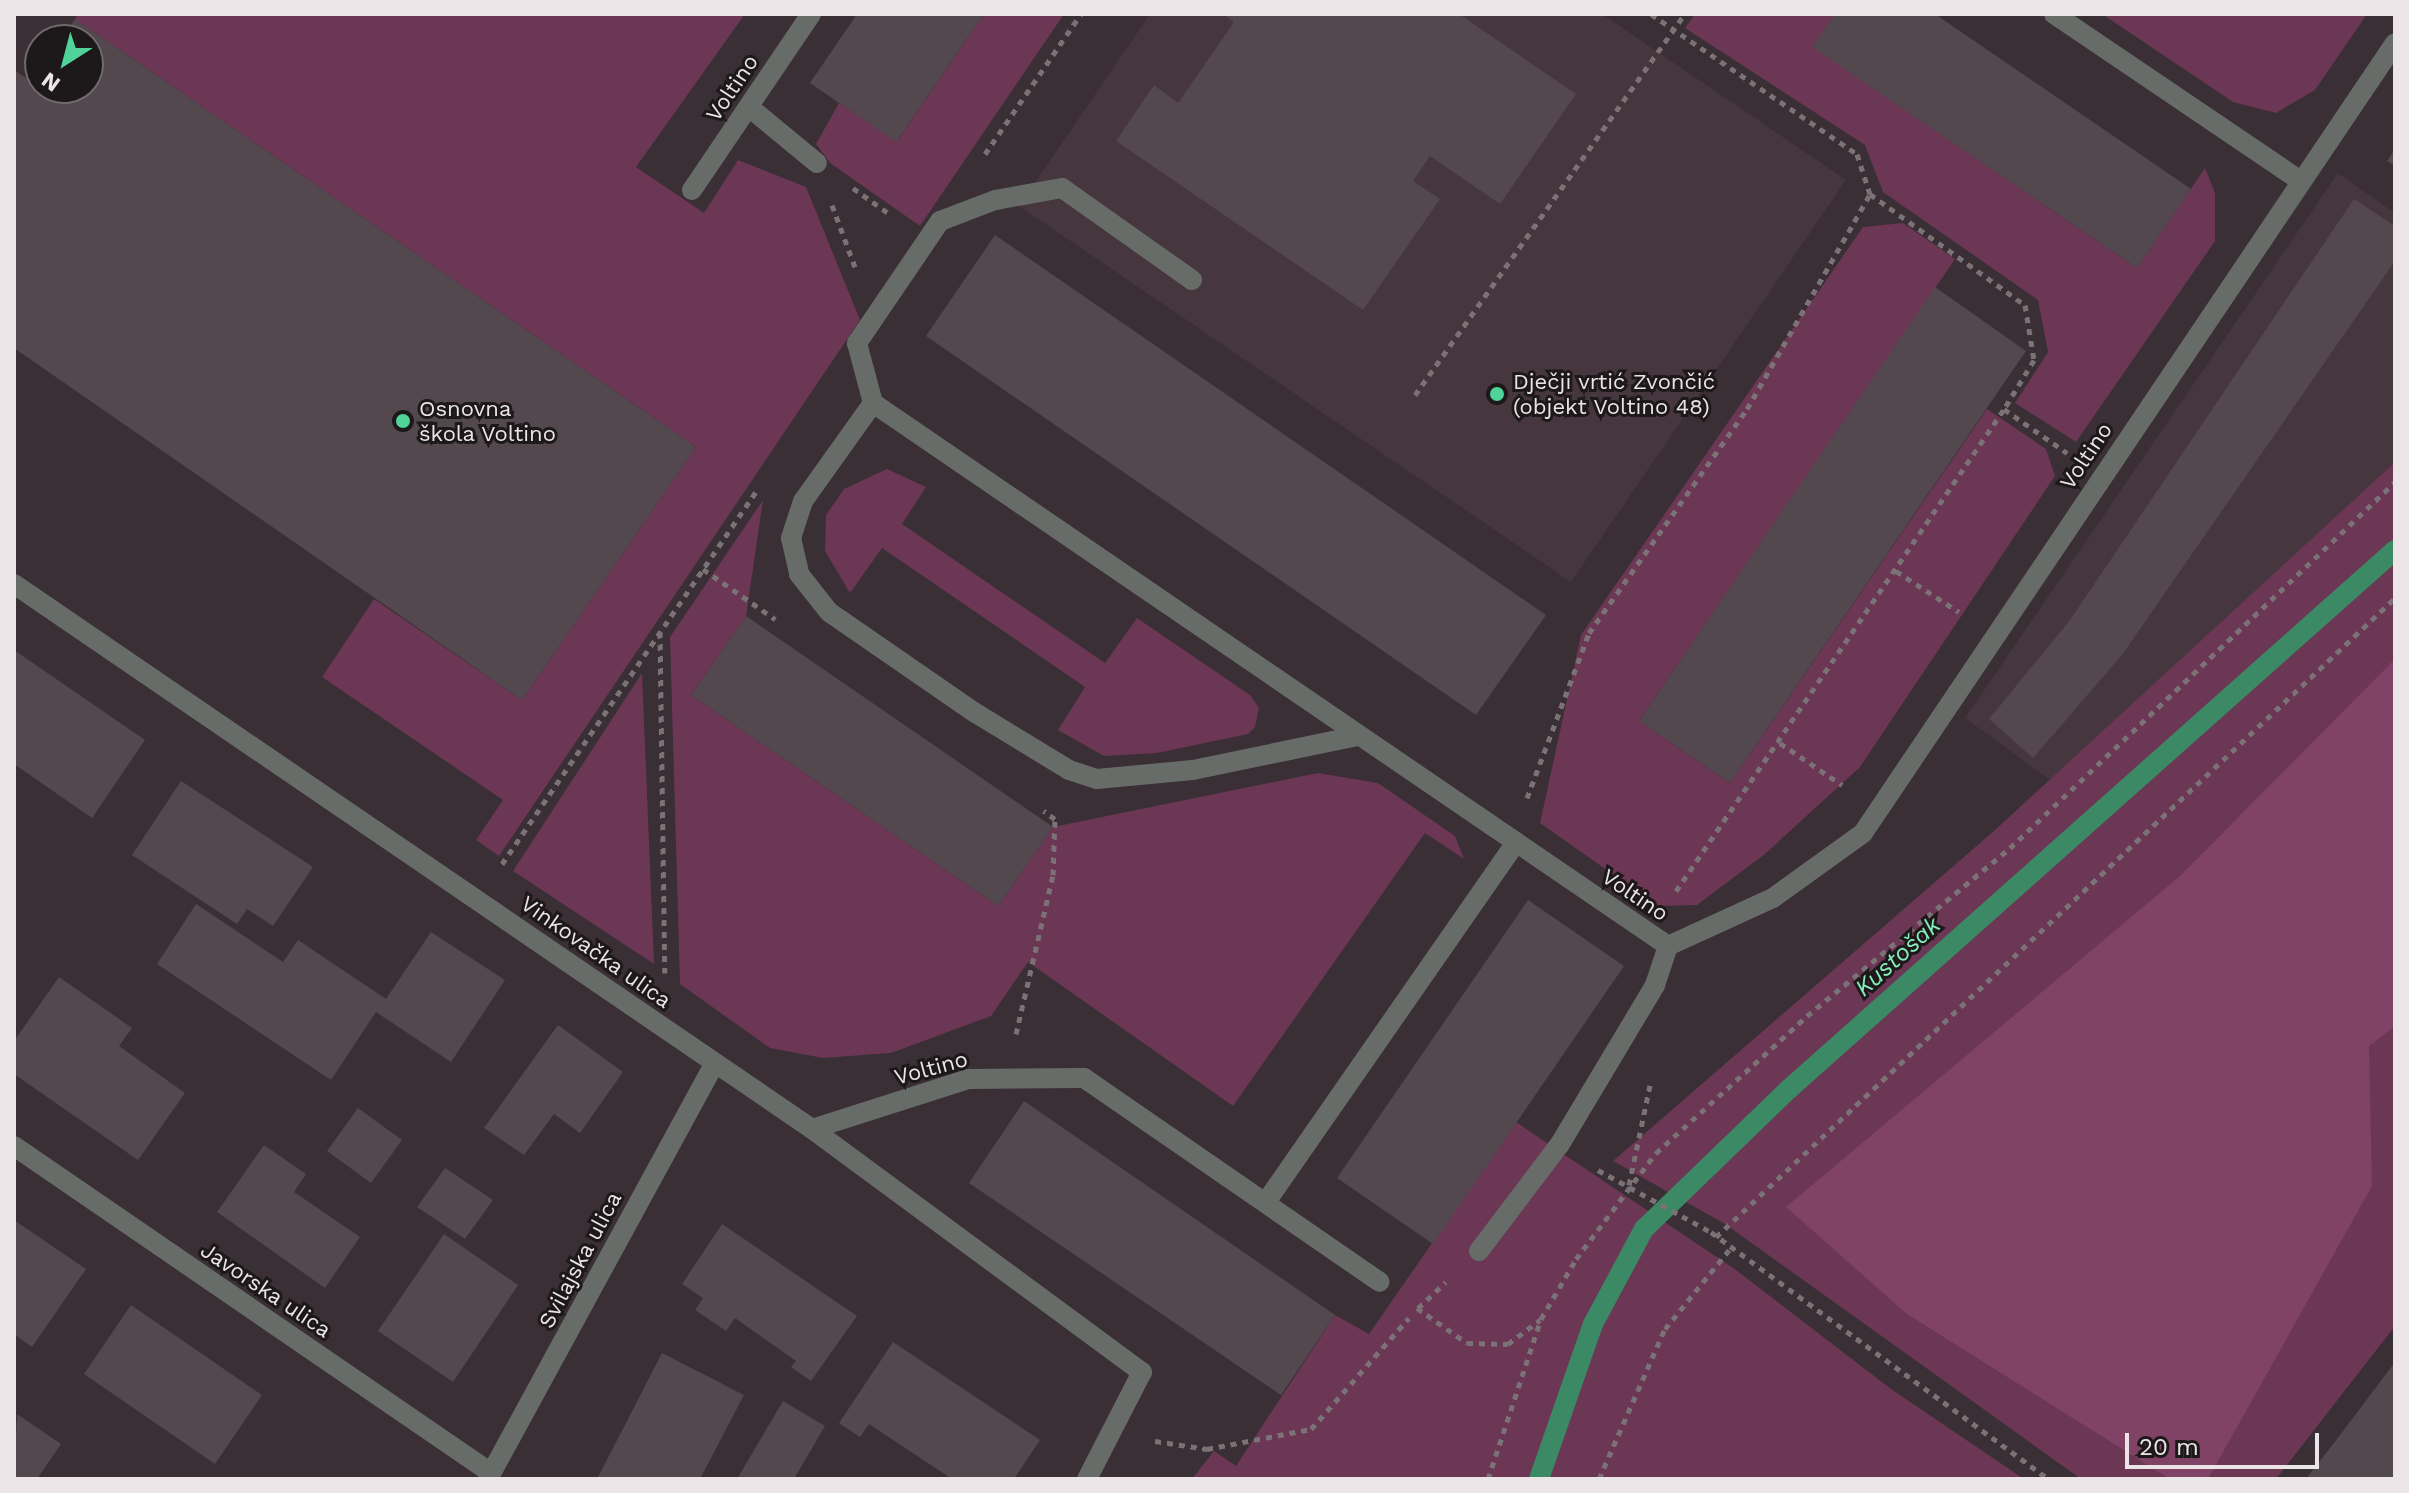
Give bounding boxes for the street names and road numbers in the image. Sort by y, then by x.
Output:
street label: Voltino [700,50,764,126]
street label: Voltino [2054,418,2118,494]
street label: Voltino [1597,863,1673,927]
street label: Vinkovačka ulica [515,890,677,1014]
street label: Voltino [892,1046,970,1090]
street label: Svilajska ulica [533,1187,627,1333]
street label: Javorska ulica [196,1237,336,1343]

